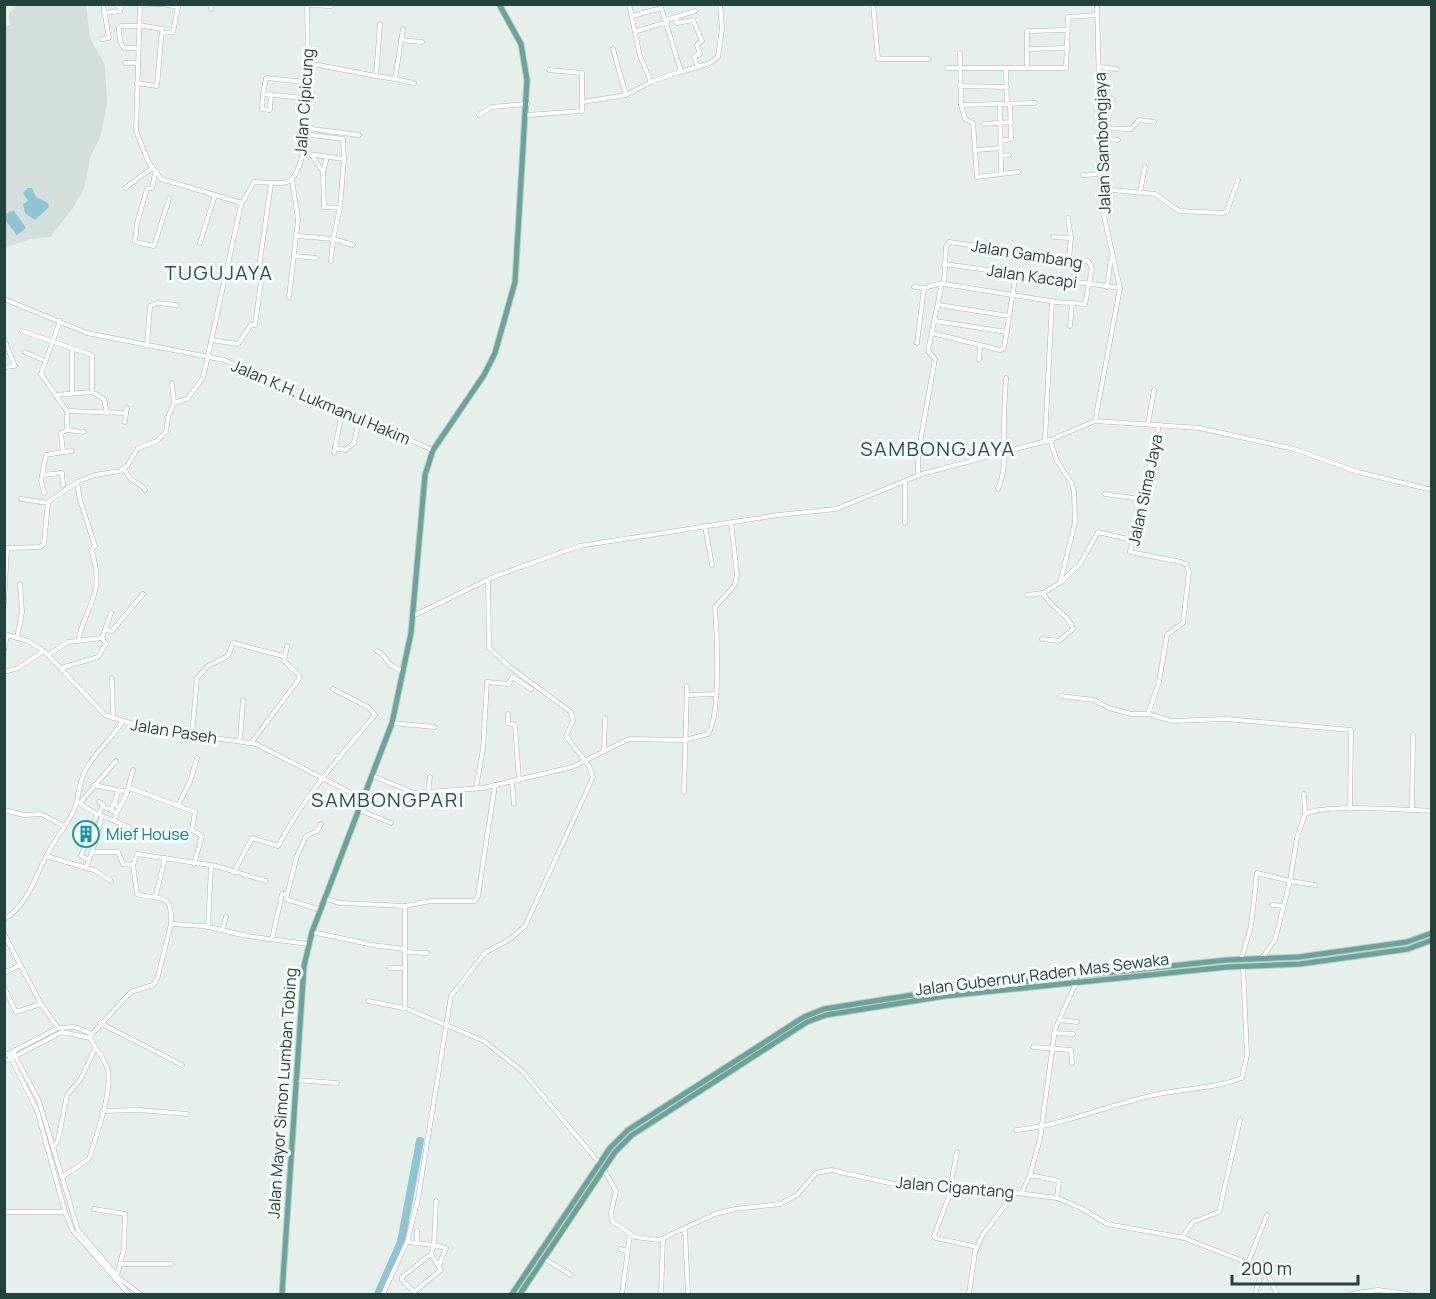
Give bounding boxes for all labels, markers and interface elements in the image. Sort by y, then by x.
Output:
street label: Jalan Cipicung [289,48,319,156]
street label: Jalan Sambongjaya [1089,72,1115,214]
street label: Jalan Gambang [970,234,1084,274]
district label: TUGUJAYA [165,259,273,286]
street label: Jalan Kacapi [985,259,1079,293]
street label: Jalan K.H. Lukmanul Hakim [228,354,414,450]
street label: Jalan Sima Jaya [1122,432,1168,548]
district label: SAMBONGJAYA [860,435,1016,462]
street label: Jalan Paseh [129,713,219,749]
district label: SAMBONGPARI [311,786,465,813]
building icon: Mief House [71,819,101,849]
place label: Mief House [106,823,189,845]
street label: Jalan Gubernur Raden Mas Sewaka [914,948,1170,1000]
street label: Jalan Mayor Simon Lumban Tobing [262,967,302,1219]
street label: Jalan Cigantang [895,1171,1015,1203]
scale bar [1232,1248,1358,1286]
text: 200 m [1241,1256,1292,1280]

